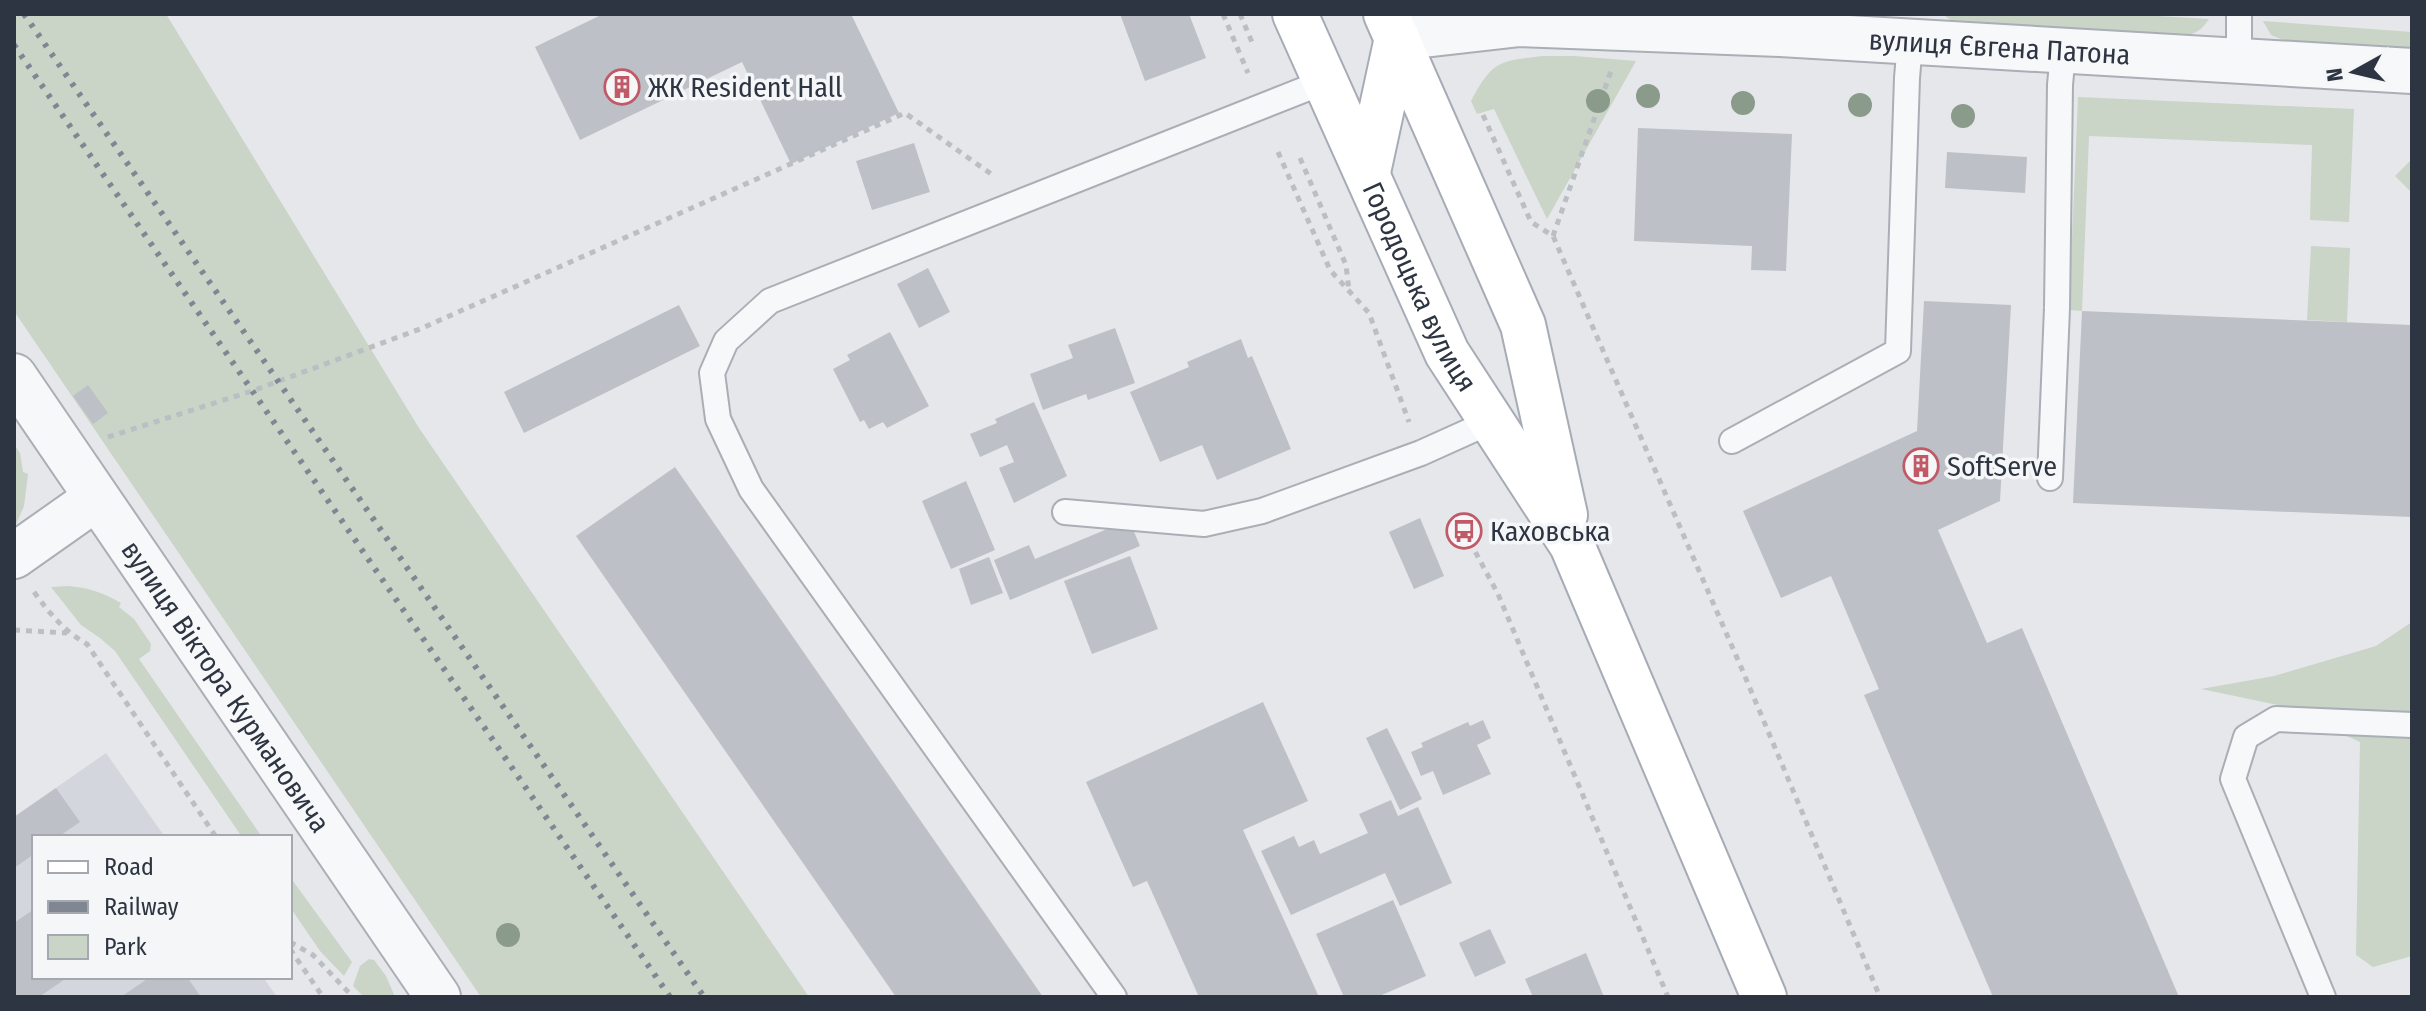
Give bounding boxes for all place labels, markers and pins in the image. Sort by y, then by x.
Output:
building icon: ЖК Resident Hall [603,68,641,106]
place label: ЖК Resident Hall [648,71,843,104]
building icon: SoftServe [1902,447,1940,485]
place label: SoftServe [1947,450,2057,483]
bus stop icon: Каховська [1445,512,1483,550]
place label: Каховська [1490,515,1611,548]

